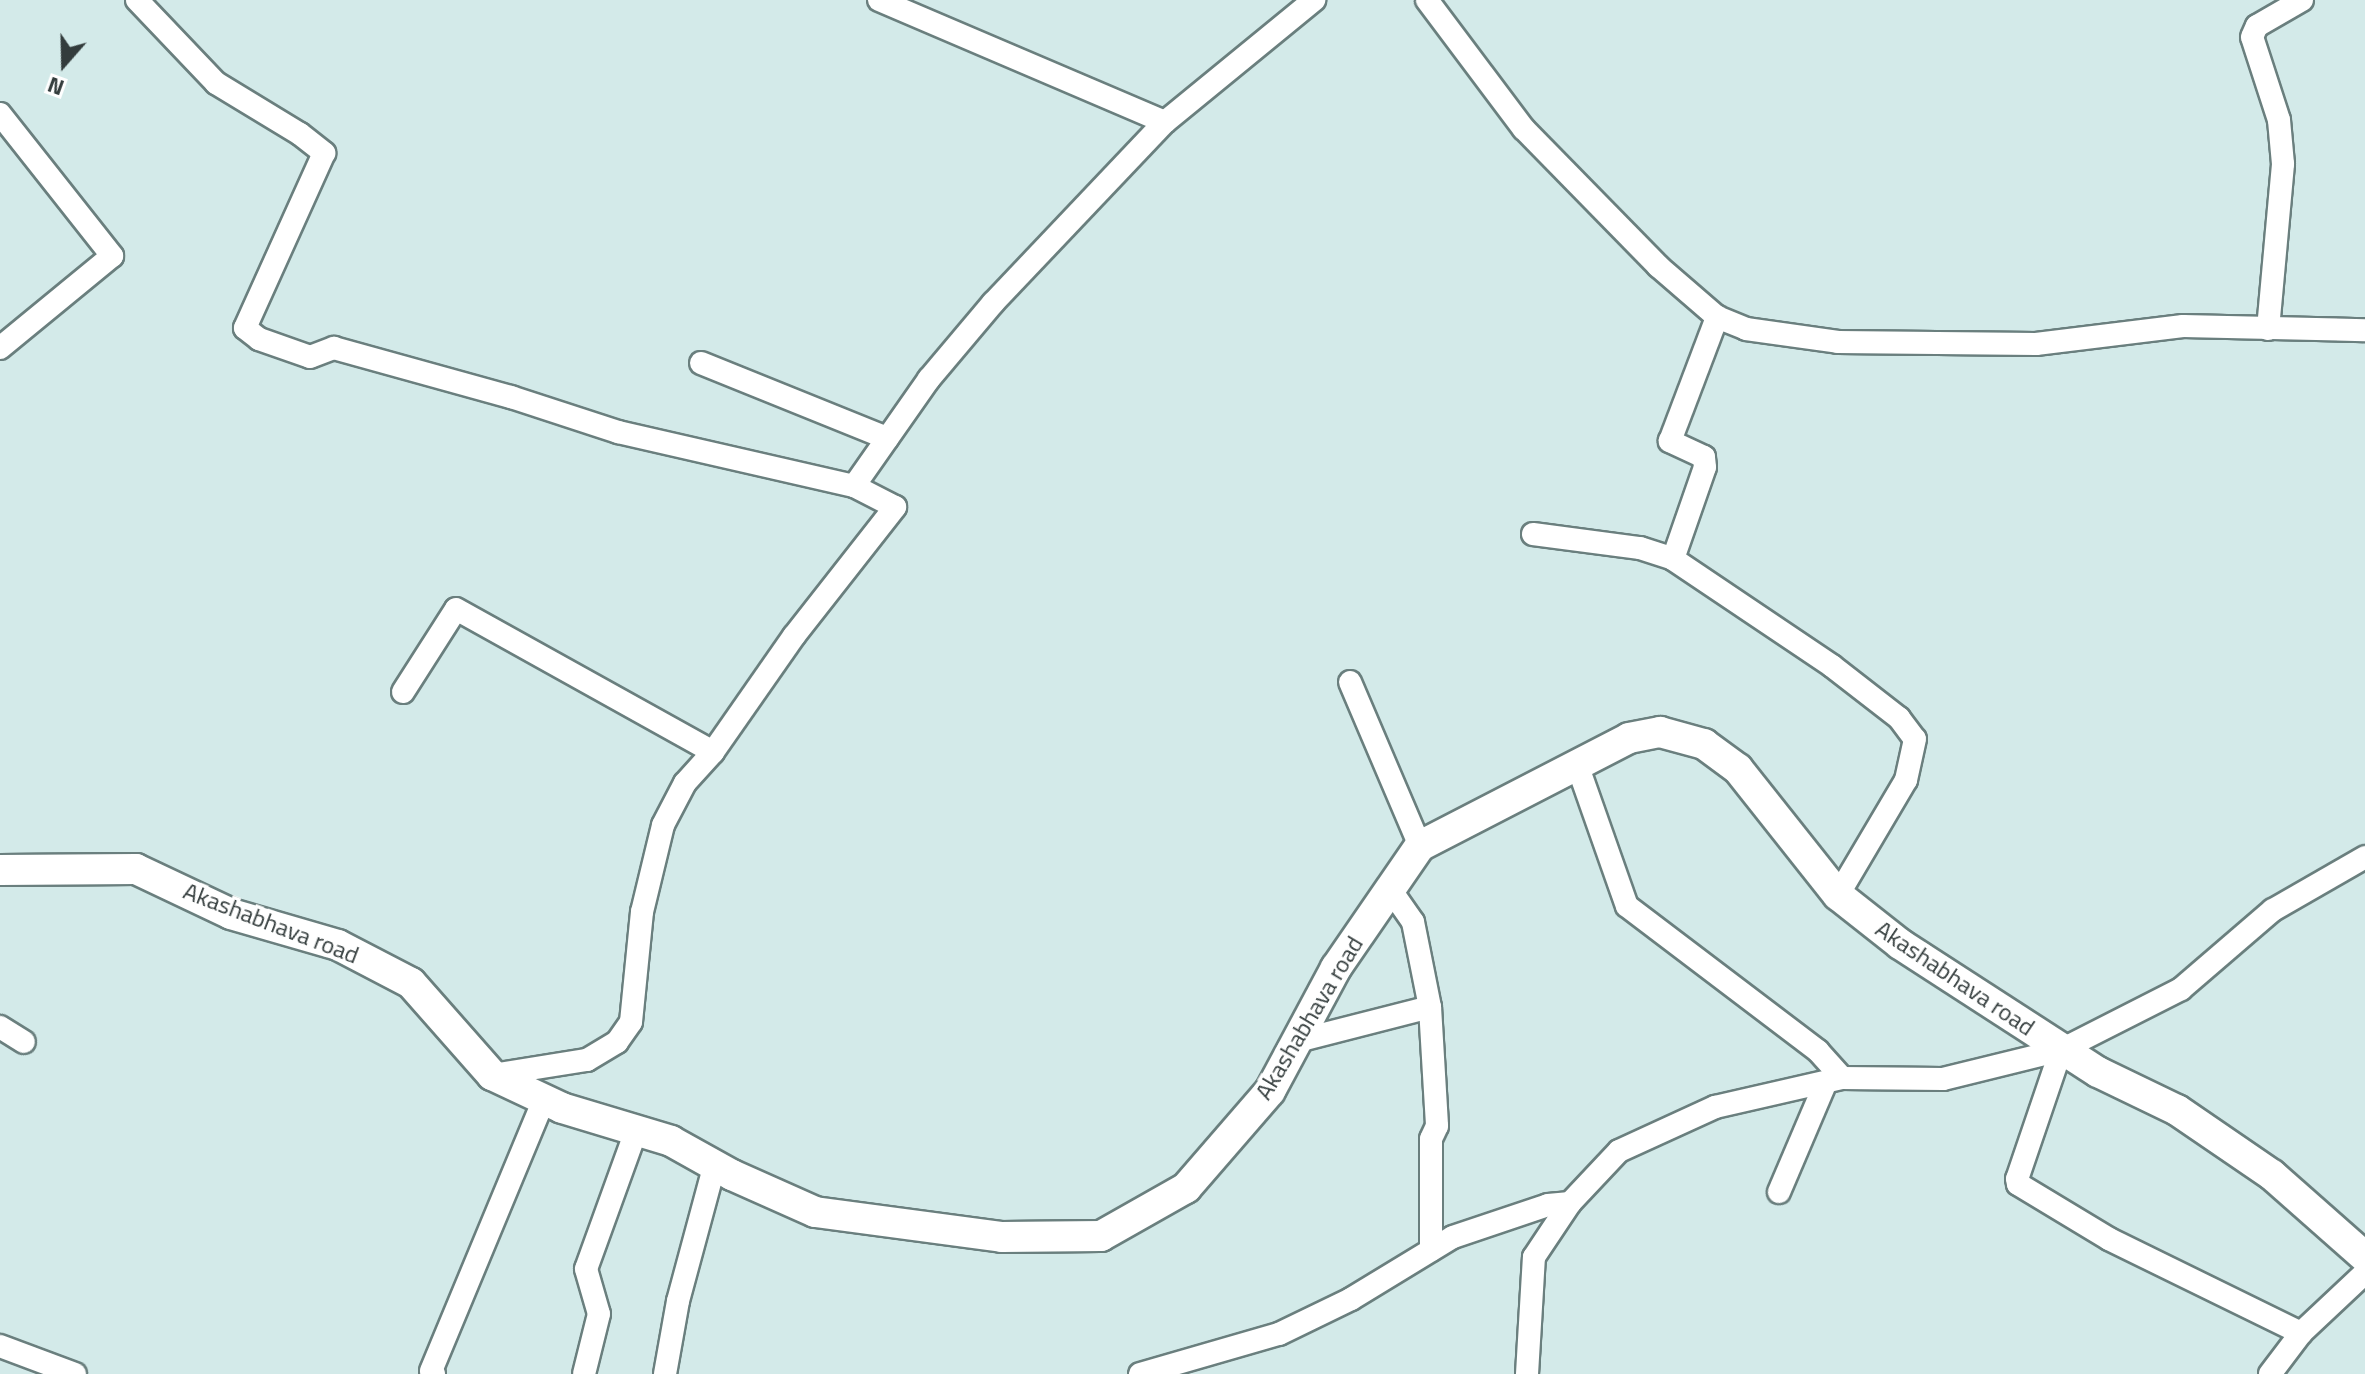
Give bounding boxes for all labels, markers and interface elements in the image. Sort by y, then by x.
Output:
north arrow [24,24,104,104]
text: N [43,68,69,105]
street label: Akashabhava road [179,876,363,970]
street label: Akashabhava road [1870,914,2040,1042]
street label: Akashabhava road [1249,931,1369,1105]

